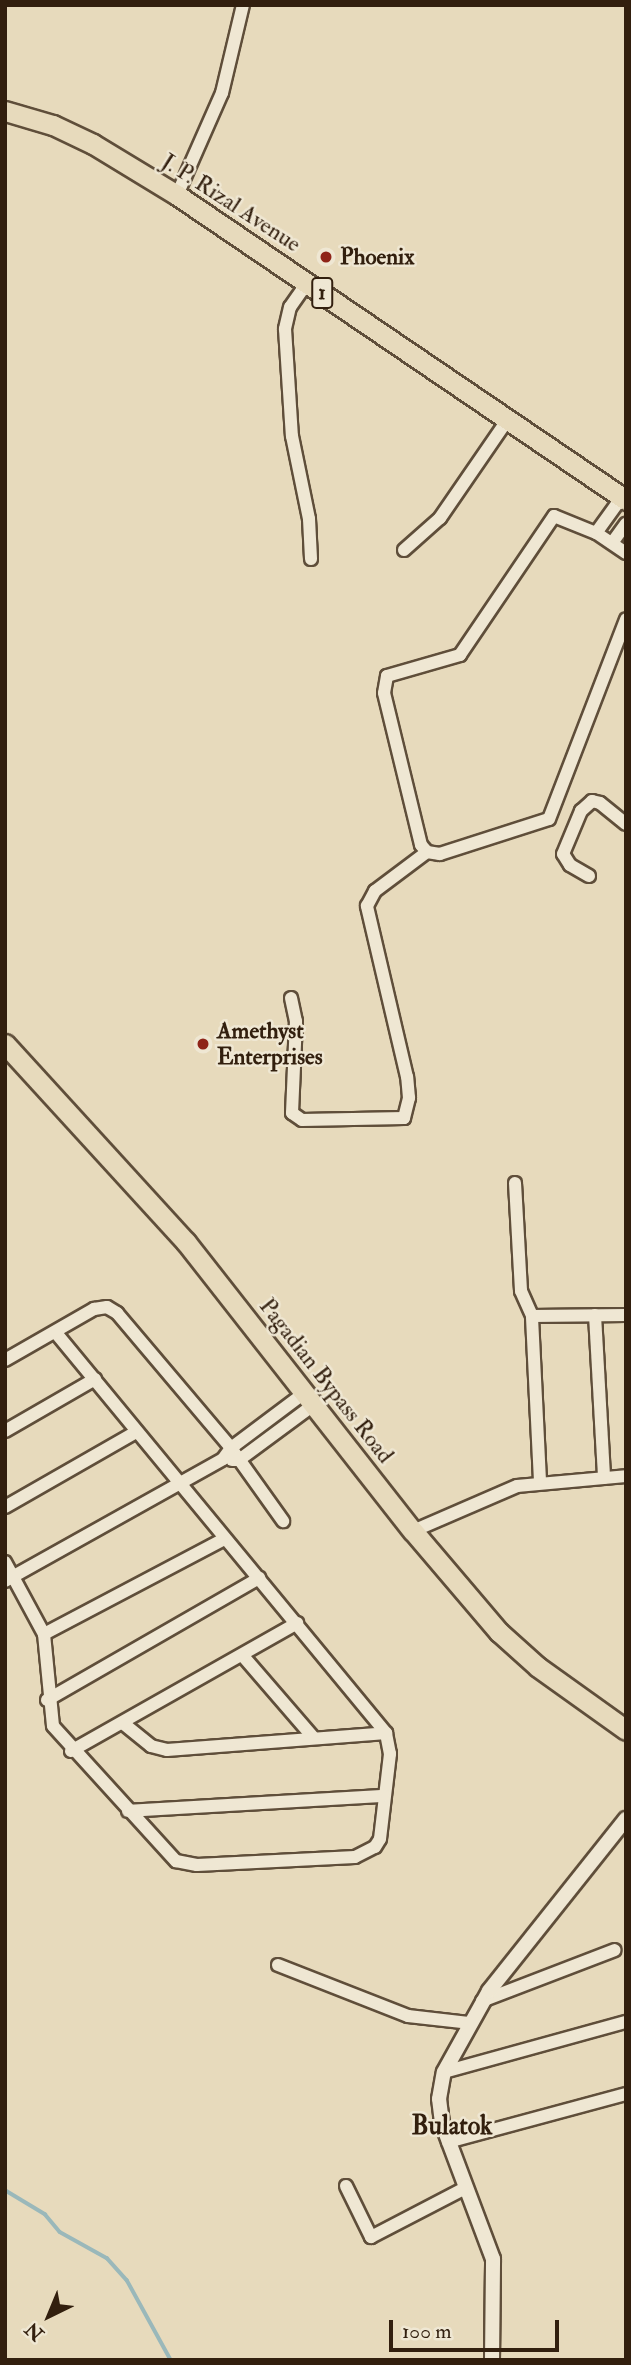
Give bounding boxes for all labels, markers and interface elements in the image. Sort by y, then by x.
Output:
street label: J. P. Rizal Avenue [156,148,306,258]
place label: Phoenix [340,243,414,271]
marker: Phoenix [318,249,334,265]
road number: 1 [310,276,334,310]
place label: Amethyst Enterprises [217,1017,323,1071]
marker: Amethyst Enterprises [195,1036,211,1052]
street label: Pagadian Bypass Road [253,1293,399,1469]
district label: Bulatok [411,2111,493,2143]
north arrow [14,2281,84,2351]
scale bar [393,2306,563,2350]
text: N [20,2317,49,2346]
text: 100 m [402,2318,452,2345]

